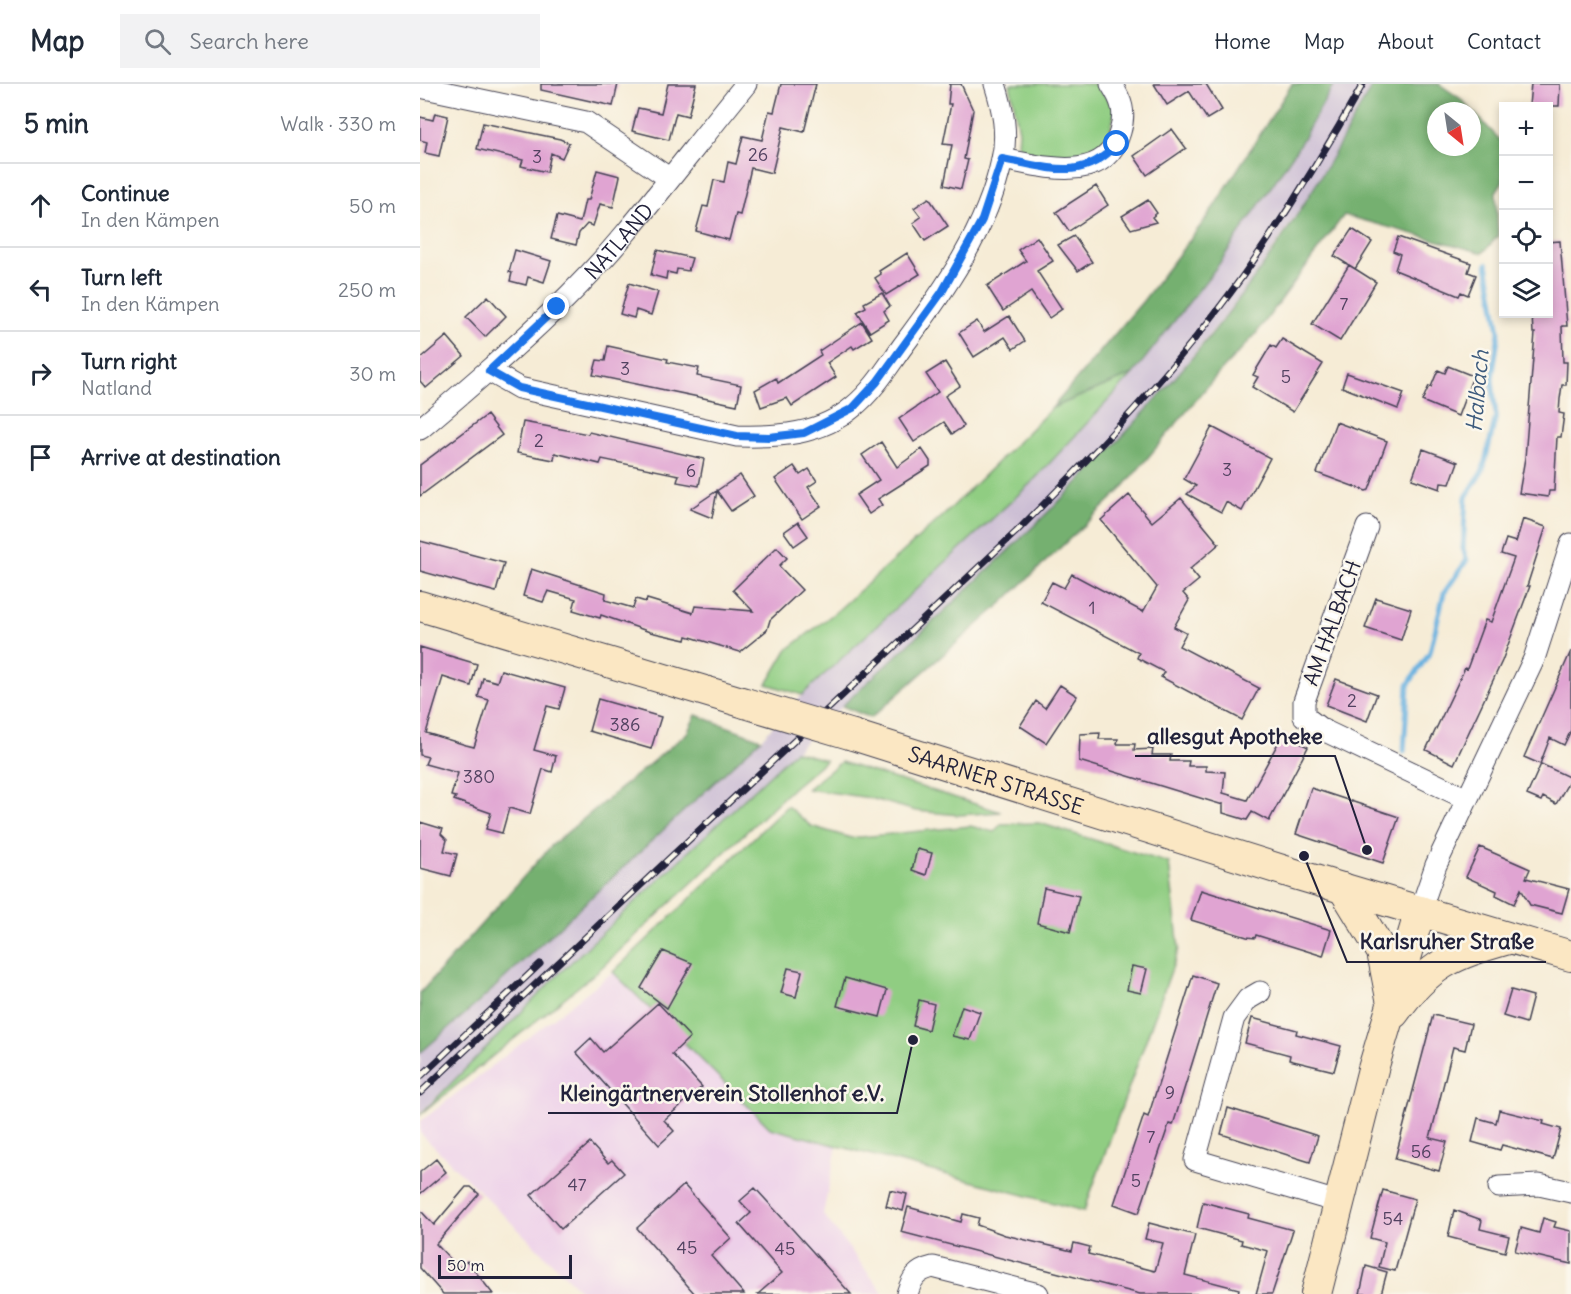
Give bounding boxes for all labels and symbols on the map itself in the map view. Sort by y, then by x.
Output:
north arrow [1427,102,1481,156]
route start [1103,130,1129,156]
house number: 26 [748,143,768,166]
house number: 3 [532,145,542,168]
street label: NATLAND [578,197,659,285]
house number: 7 [1340,292,1349,315]
route end [543,293,569,319]
water label: Halbach [1459,348,1495,433]
house number: 3 [620,357,630,380]
house number: 5 [1281,365,1291,388]
house number: 2 [534,429,544,452]
house number: 3 [1222,458,1232,481]
house number: 6 [686,459,696,482]
street label: AM HALBACH [1297,557,1367,689]
house number: 1 [1088,596,1096,619]
house number: 2 [1347,689,1357,712]
house number: 386 [610,713,640,736]
callout: allesgut Apotheke [1135,716,1335,756]
text: allesgut Apotheke [1147,722,1323,750]
street label: SAARNER STRASSE [905,740,1087,820]
house number: 380 [463,765,495,788]
callout: Karlsruher Straße [1347,922,1546,962]
text: Karlsruher Straße [1360,927,1535,955]
callout: Kleingärtnerverein Stollenhof e.V. [548,1073,897,1113]
text: Kleingärtnerverein Stollenhof e.V. [560,1079,884,1107]
house number: 9 [1165,1081,1175,1104]
house number: 7 [1147,1125,1156,1148]
house number: 56 [1411,1140,1431,1163]
house number: 5 [1131,1169,1141,1192]
house number: 47 [567,1173,587,1196]
house number: 54 [1383,1207,1403,1230]
house number: 45 [677,1236,697,1259]
house number: 45 [775,1237,795,1260]
scale bar [438,1252,572,1280]

